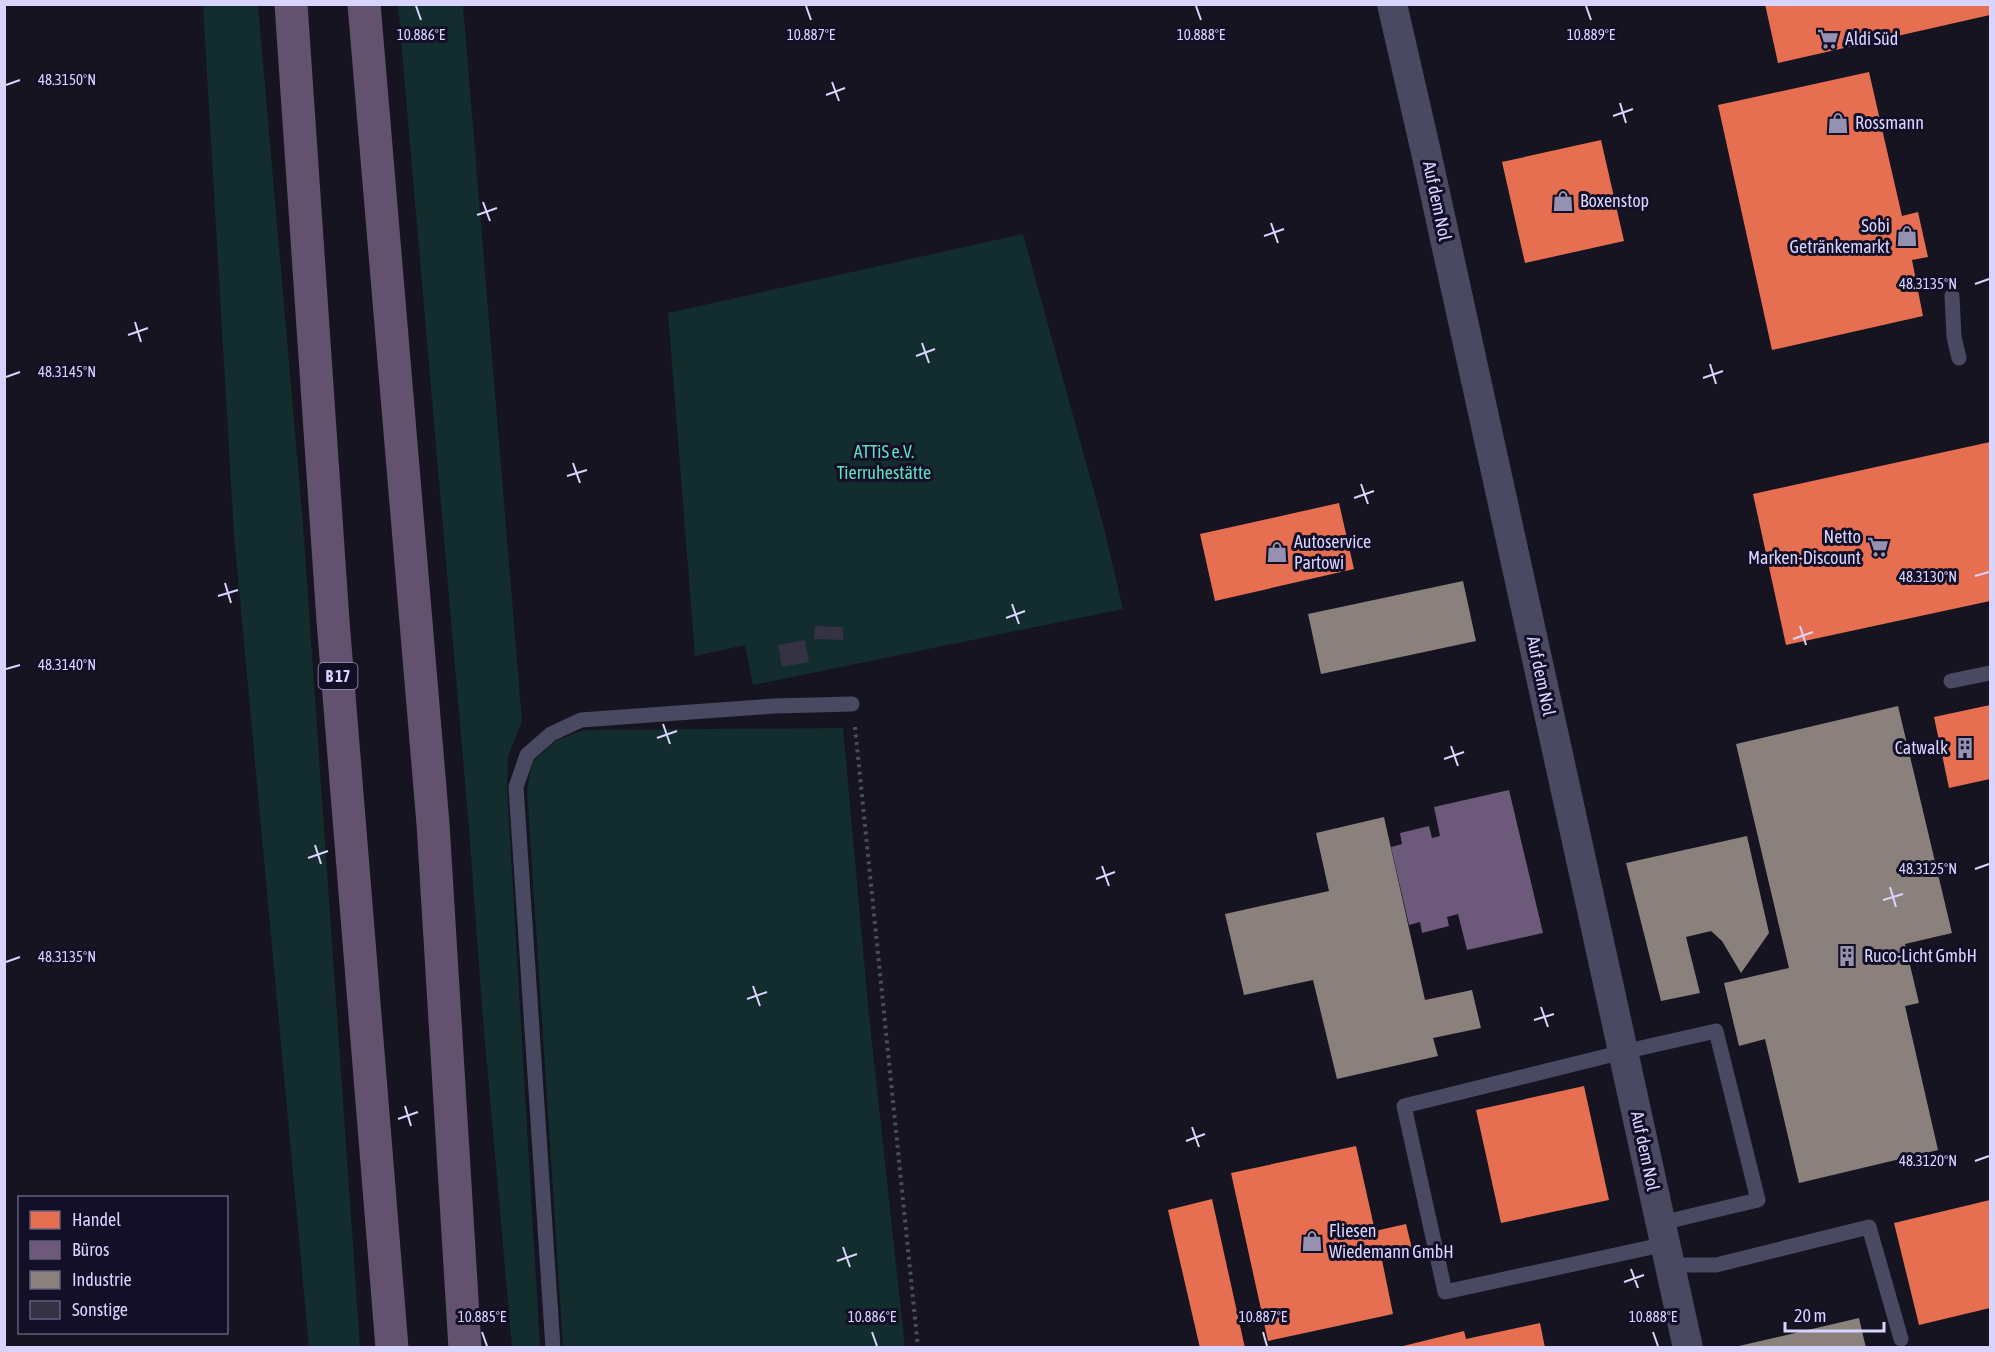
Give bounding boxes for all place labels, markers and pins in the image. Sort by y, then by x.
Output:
supermarket icon: Aldi Süd [1816,27,1840,51]
place label: Aldi Süd [1845,28,1898,49]
shop icon: Rossmann [1826,111,1850,135]
place label: Rossmann [1855,112,1924,133]
shop icon: Boxenstop [1551,189,1575,213]
place label: Boxenstop [1580,190,1649,211]
place label: Sobi Getränkemarkt [1790,215,1890,257]
shop icon: Sobi Getränkemarkt [1895,224,1919,248]
place label: Netto Marken-Discount [1748,526,1861,568]
place label: Autoservice Partowi [1294,531,1371,573]
supermarket icon: Netto Marken-Discount [1866,535,1890,559]
shop icon: Autoservice Partowi [1265,540,1289,564]
building icon: Catwalk [1953,736,1977,760]
place label: Catwalk [1895,737,1948,758]
building icon: Ruco-Licht GmbH [1835,944,1859,968]
place label: Ruco-Licht GmbH [1864,945,1977,966]
place label: Fliesen Wiedemann GmbH [1329,1220,1454,1262]
shop icon: Fliesen Wiedemann GmbH [1300,1229,1324,1253]

